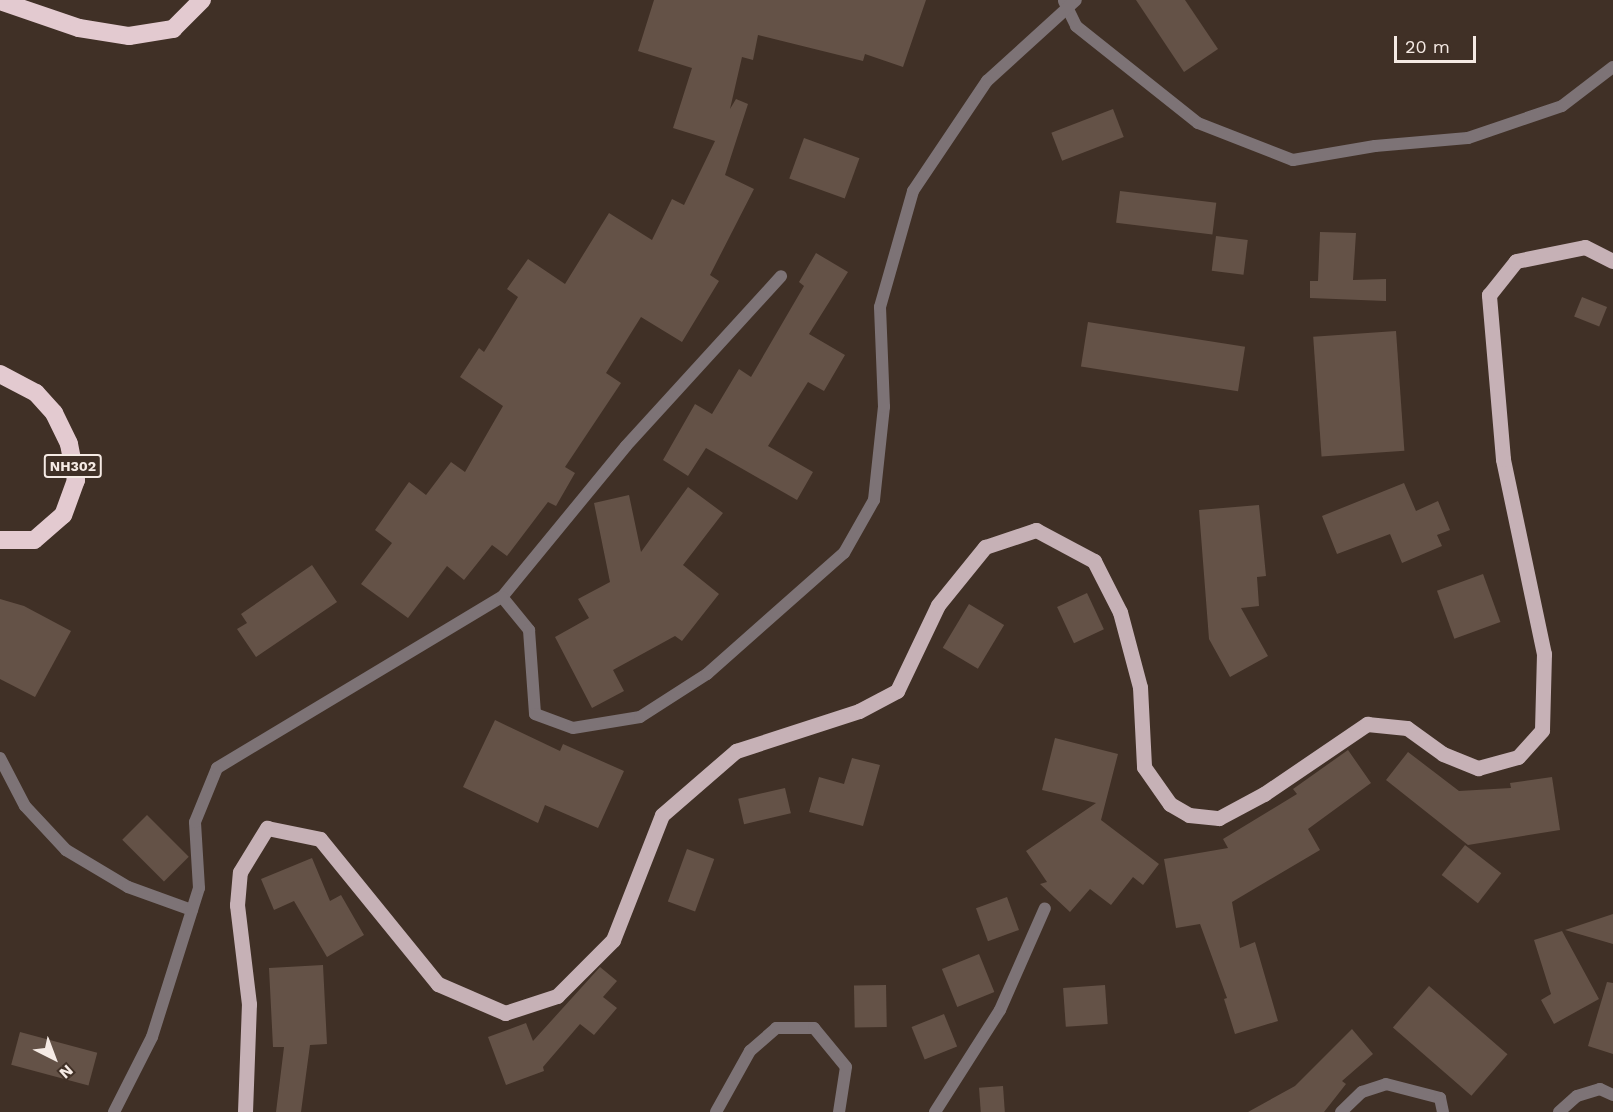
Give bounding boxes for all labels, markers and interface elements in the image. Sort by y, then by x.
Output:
scale bar [1397,24,1480,62]
text: 20 m [1405,36,1450,57]
road number: NH302 [43,455,103,477]
north arrow [24,1028,84,1088]
text: N [56,1061,77,1083]

